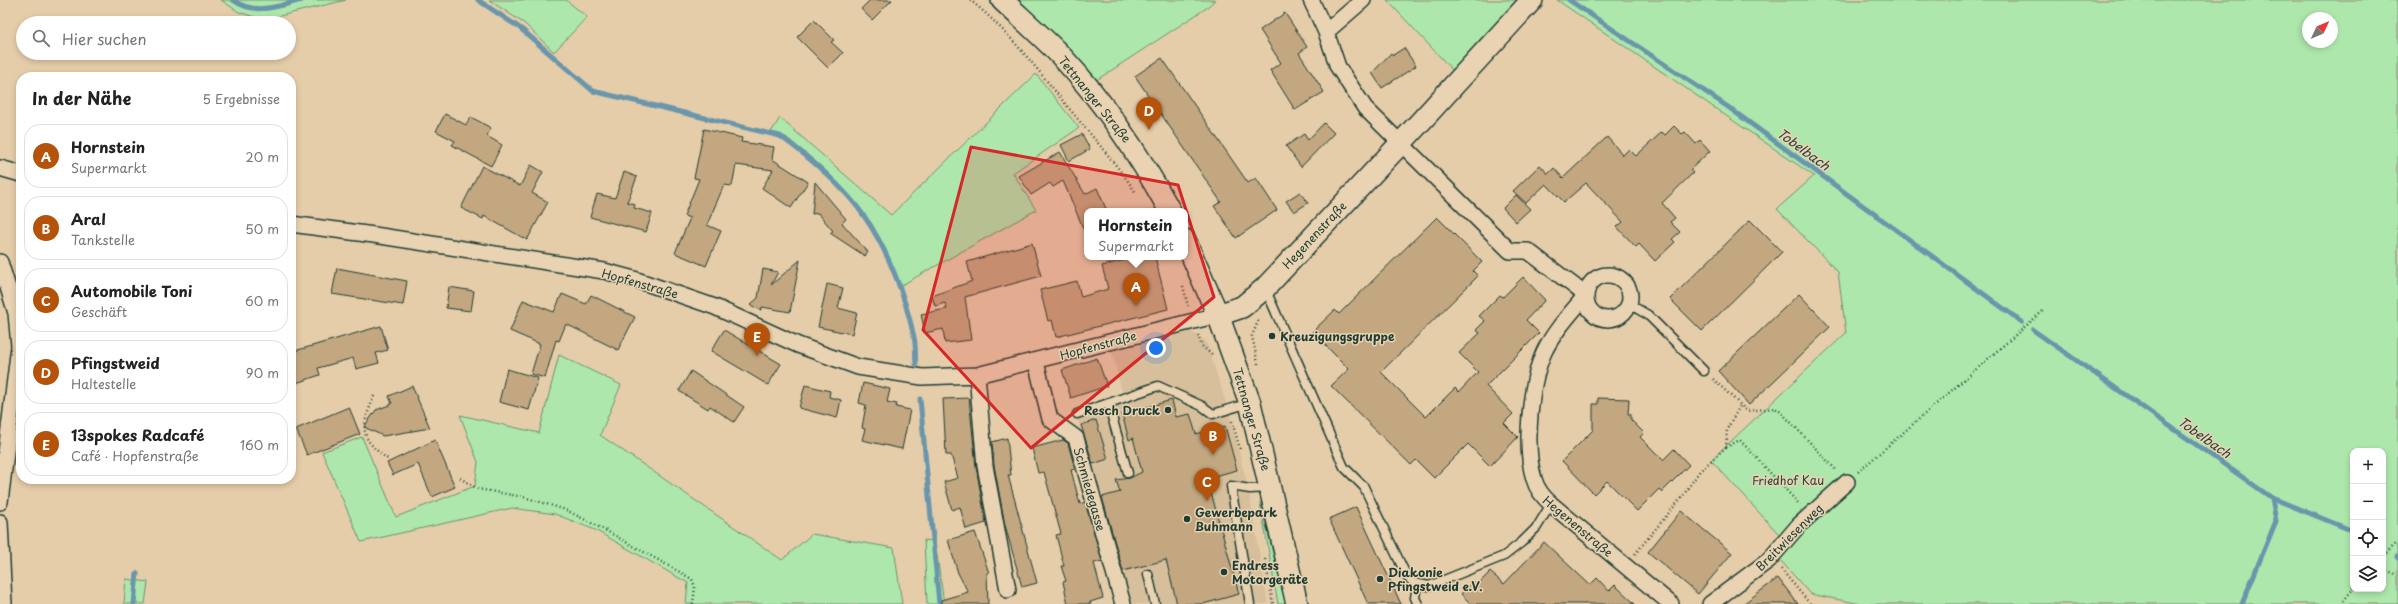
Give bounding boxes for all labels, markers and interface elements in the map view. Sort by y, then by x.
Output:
north arrow [2302,12,2338,48]
search box [16,16,296,60]
icon: search [30,27,52,49]
text: Hier suchen [62,27,147,50]
street label: Tettnanger Straße [1054,52,1136,146]
text: In der Nähe [32,85,131,111]
text: 5 Ergebnisse [203,89,280,108]
pin: D [1136,97,1162,130]
water label: Tobelbach [1774,123,1835,175]
text: Hornstein [71,135,145,158]
text: A [41,147,51,166]
text: 20 m [245,147,279,166]
text: Supermarkt [71,158,146,177]
street label: Hegenenstraße [1278,197,1350,273]
text: Aral [71,207,106,230]
popup [1084,208,1188,260]
text: Hornstein [1098,213,1172,236]
text: B [42,219,50,238]
text: 50 m [245,219,279,238]
text: Tankstelle [71,230,135,249]
text: Supermarkt [1098,236,1174,255]
street label: Hopfenstraße [600,263,680,303]
pin: A [1123,273,1149,306]
text: Automobile Toni [71,279,192,302]
text: C [41,291,51,310]
text: 60 m [245,291,279,310]
text: Geschäft [71,302,127,321]
pin: E [744,323,770,356]
street label: Hopfenstraße [1058,326,1138,364]
place label: Kreuzigungsgruppe [1280,327,1395,345]
marker: Kreuzigungsgruppe [1267,331,1277,341]
your location [1146,338,1166,358]
text: Pfingstweid [71,351,160,374]
text: D [41,363,51,382]
text: 90 m [246,363,279,382]
street label: Tettnanger Straße [1229,365,1275,473]
text: Haltestelle [71,374,136,393]
place label: Resch Druck [1084,401,1160,419]
marker: Resch Druck [1163,405,1173,415]
water label: Tobelbach [2175,412,2236,462]
pin: B [1200,422,1226,455]
text: 13spokes Radcafé [71,423,204,446]
text: E [42,435,50,454]
text: 160 m [240,435,279,454]
street label: Schmiedegasse [1069,445,1111,533]
text: Café · Hopfenstraße [71,446,199,465]
map controls [2350,448,2386,592]
button: + [2350,448,2386,484]
pin: C [1194,468,1220,501]
park label: Friedhof Kau [1752,471,1824,489]
button: − [2350,484,2386,520]
street label: Hegenenstraße [1539,491,1617,561]
street label: Breitwiesenweg [1751,499,1827,575]
place label: Gewerbepark Buhmann [1195,503,1277,535]
marker: Gewerbepark Buhmann [1182,514,1192,524]
button: locate [2350,520,2386,556]
place label: Endress Motorgeräte [1232,556,1309,588]
button: layers [2350,556,2386,592]
place label: Diakonie Pfingstweid e.V. [1388,563,1482,595]
marker: Endress Motorgeräte [1219,567,1229,577]
marker: Diakonie Pfingstweid e.V. [1375,574,1385,584]

